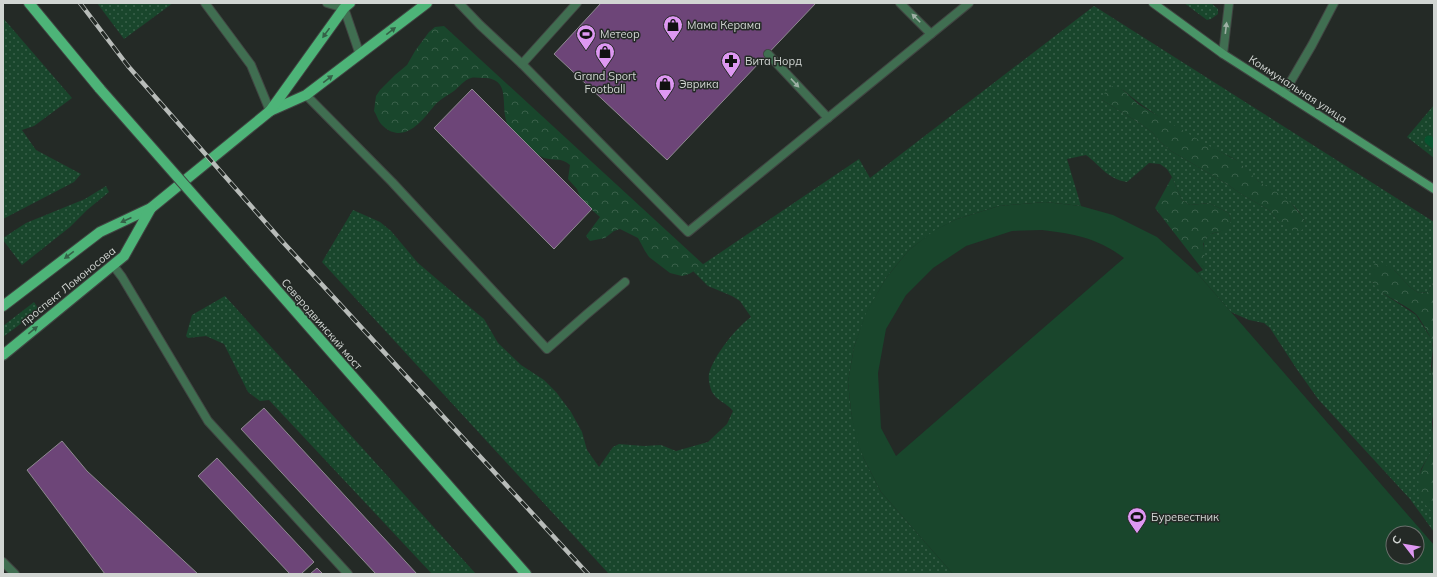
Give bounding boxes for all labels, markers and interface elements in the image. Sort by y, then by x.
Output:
shop icon: Мама Керама [662,14,684,42]
one-way arrow [911,14,921,23]
place label: Мама Керама [687,18,761,32]
one-way arrow [1223,22,1229,34]
sports icon: Метеор [575,23,597,51]
one-way arrow [385,27,396,35]
place label: Метеор [600,27,640,41]
one-way arrow [322,28,330,39]
shop icon: Grand Sport Football [594,41,616,69]
pharmacy icon: Вита Норд [720,50,742,78]
street label: Коммунальная улица [1246,52,1350,126]
place label: Вита Норд [745,54,802,68]
place label: Grand Sport Football [574,69,636,96]
shop icon: Эврика [654,73,676,101]
one-way arrow [323,75,334,83]
place label: Эврика [679,77,719,91]
one-way arrow [790,78,799,88]
one-way arrow [120,217,131,223]
street label: проспект Ломоносова [18,243,118,329]
one-way arrow [63,251,74,260]
street label: Северодвинский мост [278,275,366,373]
one-way arrow [28,326,39,335]
sports icon: Буревестник [1126,506,1148,534]
place label: Буревестник [1151,510,1219,524]
north arrow [1385,525,1425,565]
text: С [1388,533,1405,547]

